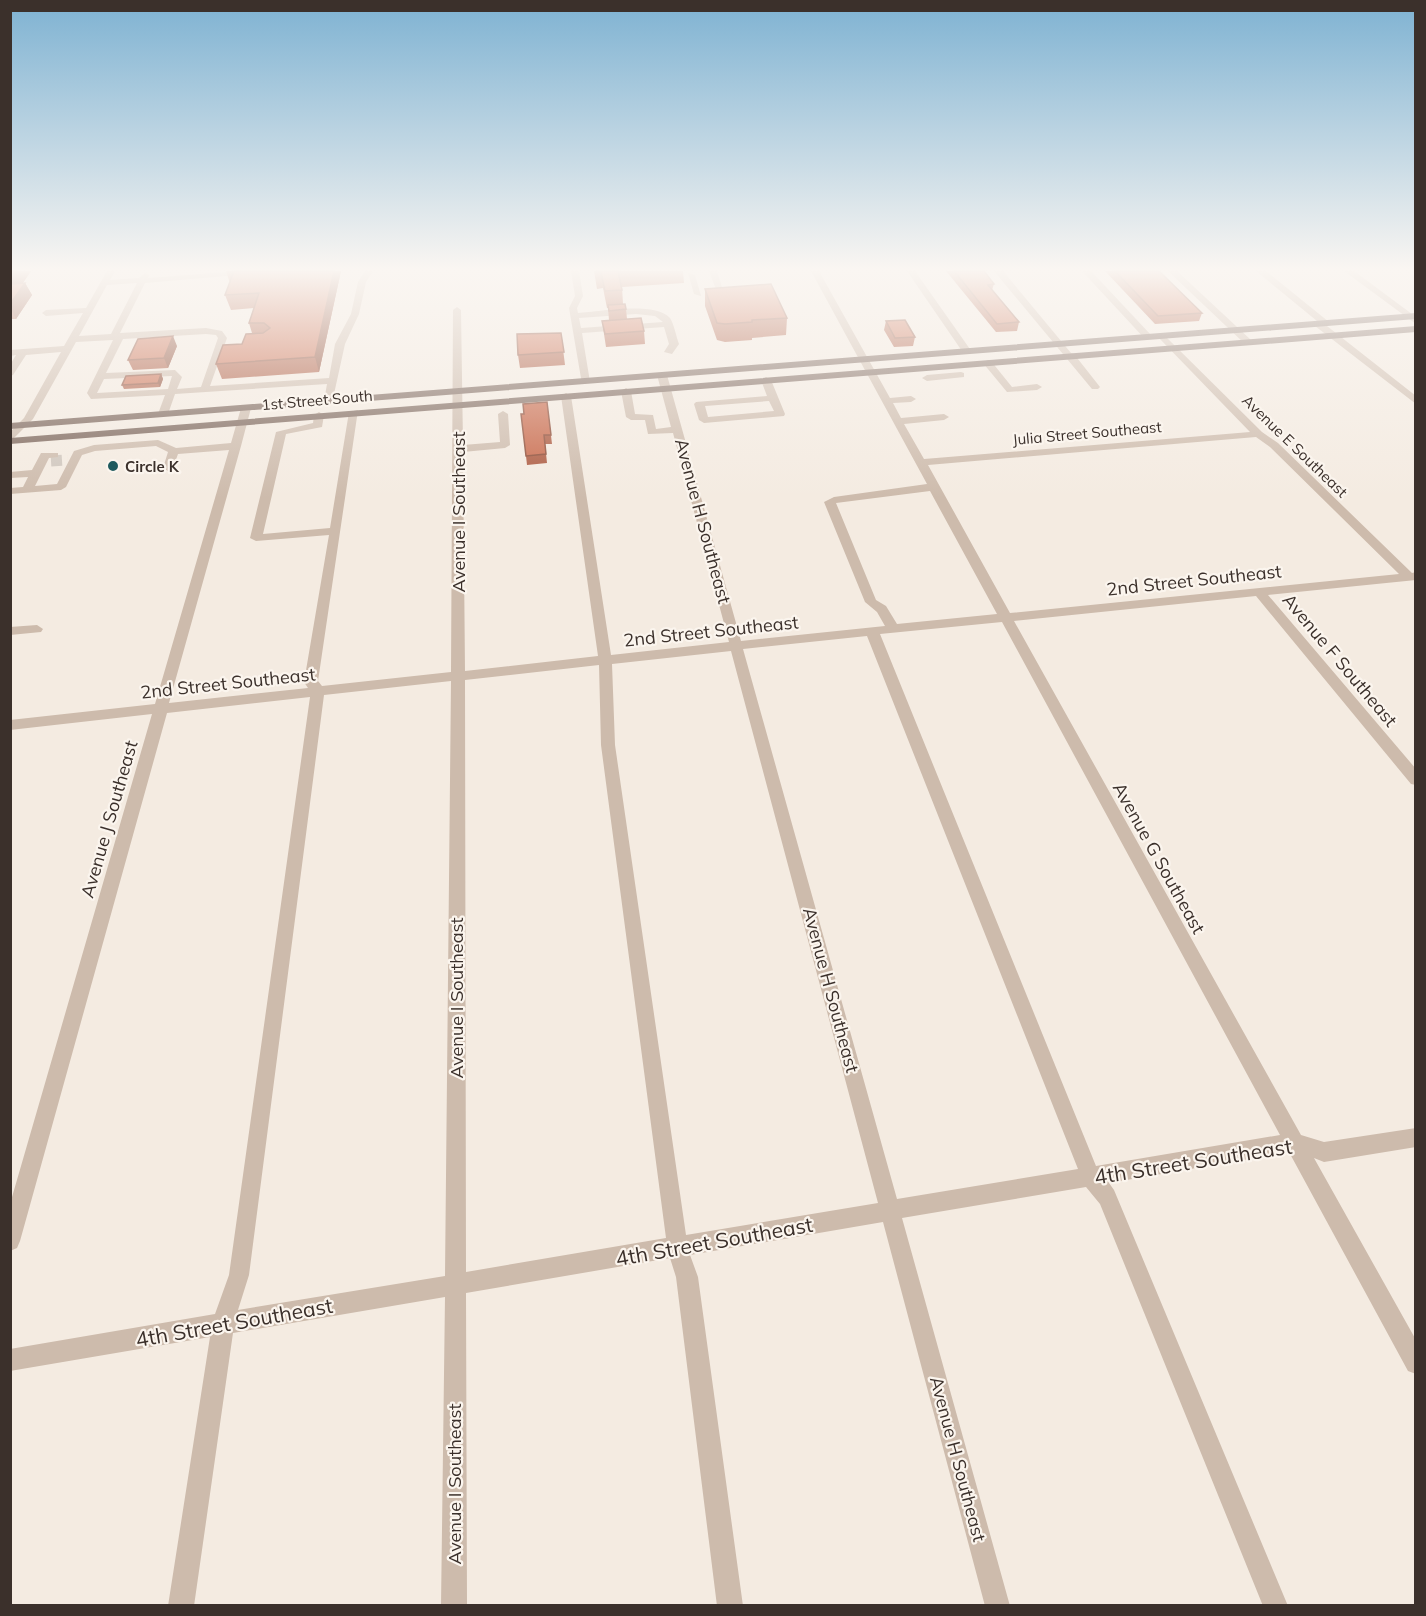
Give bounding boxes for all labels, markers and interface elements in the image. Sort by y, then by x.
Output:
street label: 1st Street South [261,386,373,414]
street label: Avenue E Southeast [1238,391,1352,501]
street label: Julia Street Southeast [1012,417,1162,449]
street label: Avenue I Southeast [447,431,470,593]
street label: Avenue H Southeast [670,436,736,606]
place label: Circle K [125,457,180,476]
marker: Circle K [106,459,120,473]
street label: 2nd Street Southeast [1105,559,1283,601]
street label: Avenue F Southeast [1278,589,1402,731]
street label: 2nd Street Southeast [622,610,800,652]
street label: 2nd Street Southeast [139,662,317,704]
street label: Avenue J Southeast [76,738,142,900]
street label: Avenue G Southeast [1108,778,1210,938]
street label: Avenue H Southeast [798,905,864,1075]
street label: Avenue I Southeast [445,917,468,1079]
street label: 4th Street Southeast [1092,1133,1294,1189]
street label: 4th Street Southeast [613,1211,815,1271]
street label: 4th Street Southeast [133,1292,335,1352]
street label: Avenue H Southeast [925,1374,991,1544]
street label: Avenue I Southeast [443,1403,466,1565]

